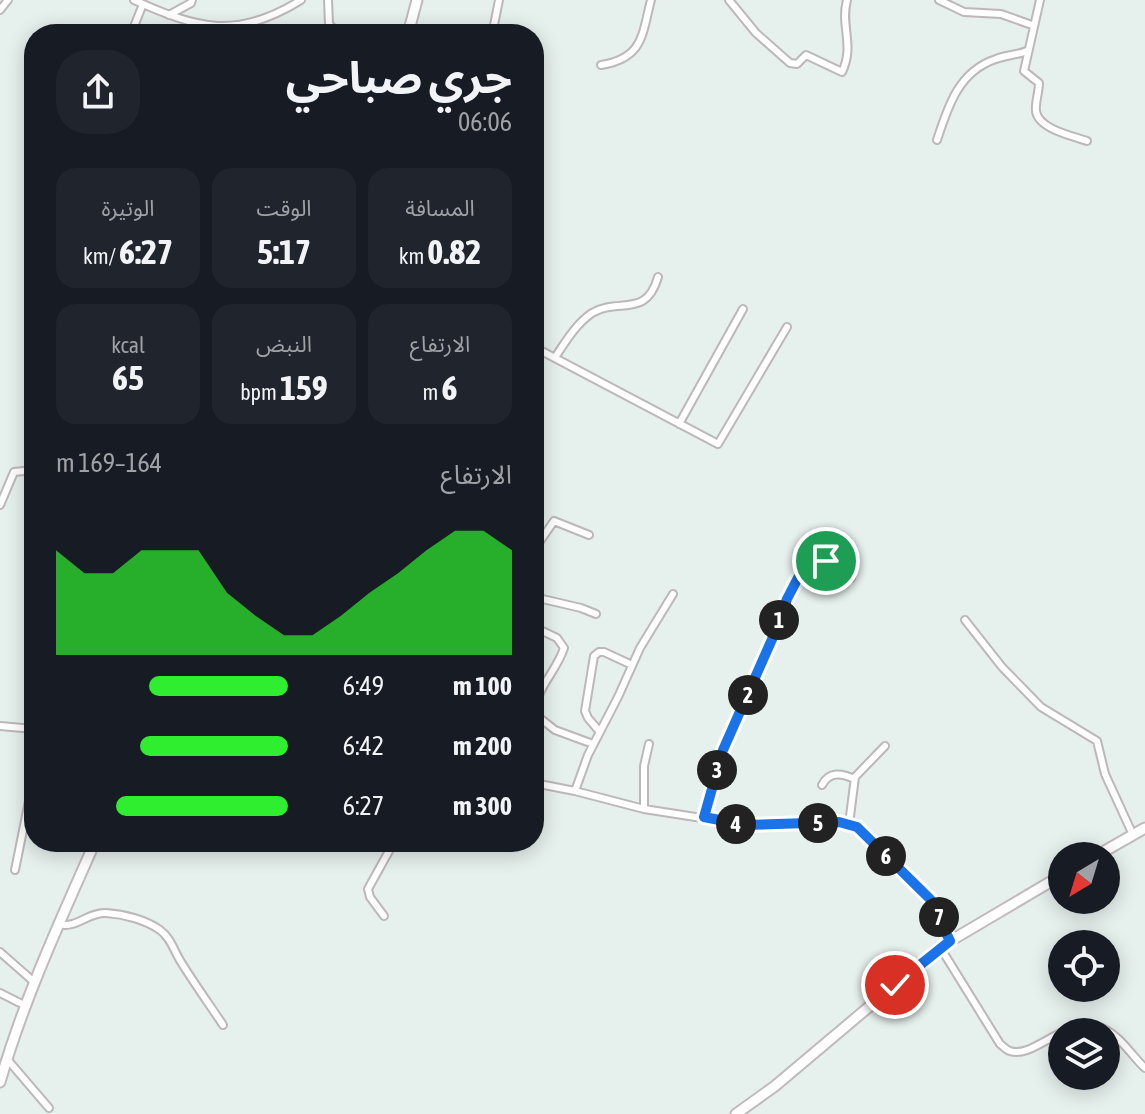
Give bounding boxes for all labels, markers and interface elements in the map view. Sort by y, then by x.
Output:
button: share [56,50,140,134]
text: جري صباحي [286,52,512,102]
text: 06:06 [458,107,512,137]
text: الوتيرة [102,195,154,221]
text: الوقت [256,195,312,221]
text: المسافة [405,195,475,221]
text: 6:27 [119,232,173,271]
text: 5:17 [257,232,311,271]
text: 0.82 [427,232,481,271]
text: /km [83,243,119,269]
text: km [399,243,427,269]
text: النبض [256,331,312,357]
text: الارتفاع [410,331,470,357]
text: kcal [111,332,145,358]
text: 65 [112,358,144,397]
text: 159 [280,368,328,407]
text: 6 [441,368,457,407]
text: bpm [240,379,280,405]
text: m [423,379,441,405]
text: 164–169 m [56,448,162,478]
text: الارتفاع [441,460,512,490]
pin [792,527,860,595]
icon: arrive [804,539,848,583]
pin: 1 [759,600,799,640]
text: 1 [774,607,784,633]
text: 6:49 [343,671,384,701]
text: 100 m [453,671,512,701]
pin: 2 [728,675,768,715]
text: 2 [743,682,753,708]
text: 6:42 [343,731,384,761]
text: 200 m [453,731,512,761]
pin: 3 [697,750,737,790]
text: 3 [712,757,722,783]
text: 6:27 [343,791,384,821]
text: 300 m [453,791,512,821]
pin: 5 [798,803,838,843]
pin: 4 [716,804,756,844]
text: 5 [813,810,823,836]
text: 4 [731,811,741,837]
pin: 6 [866,836,906,876]
north arrow [1048,842,1120,914]
map controls [1048,842,1120,1090]
text: 6 [881,843,891,869]
pin: 7 [919,897,959,937]
text: 7 [934,904,944,930]
button: locate [1048,930,1120,1002]
pin [861,951,929,1019]
icon: check [873,963,917,1007]
button: layers [1048,1018,1120,1090]

